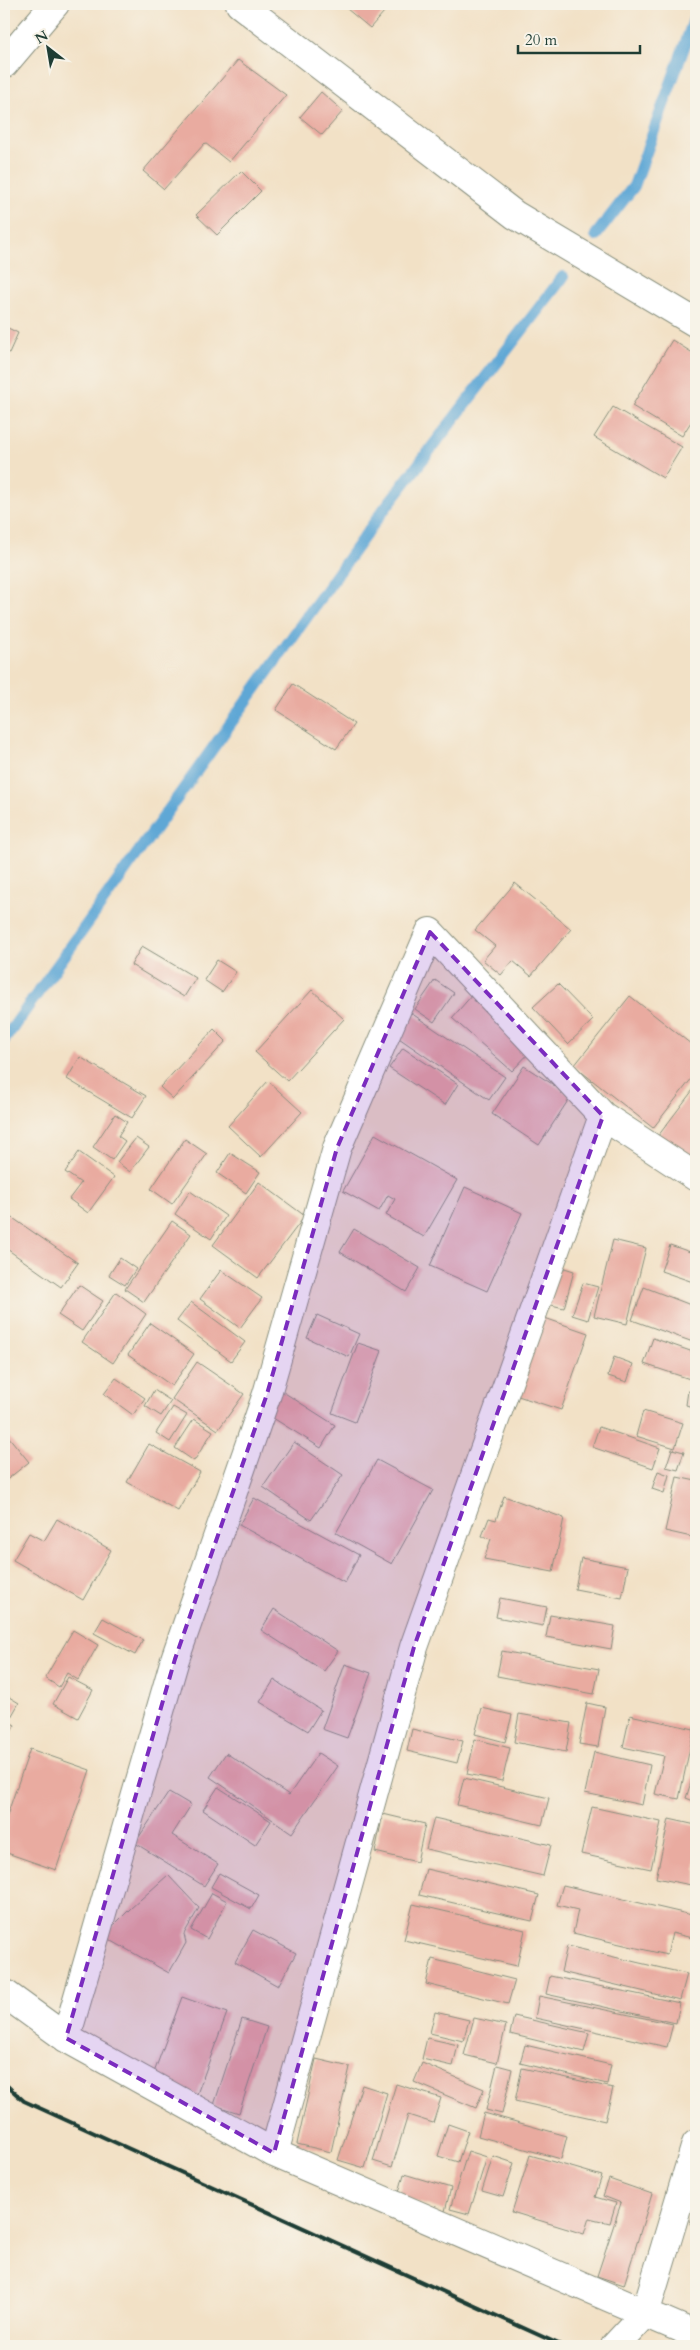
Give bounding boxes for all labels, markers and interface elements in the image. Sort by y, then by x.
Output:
north arrow [22,22,72,72]
scale bar [518,22,640,54]
text: N [31,26,52,49]
text: 20 m [525,30,557,50]

